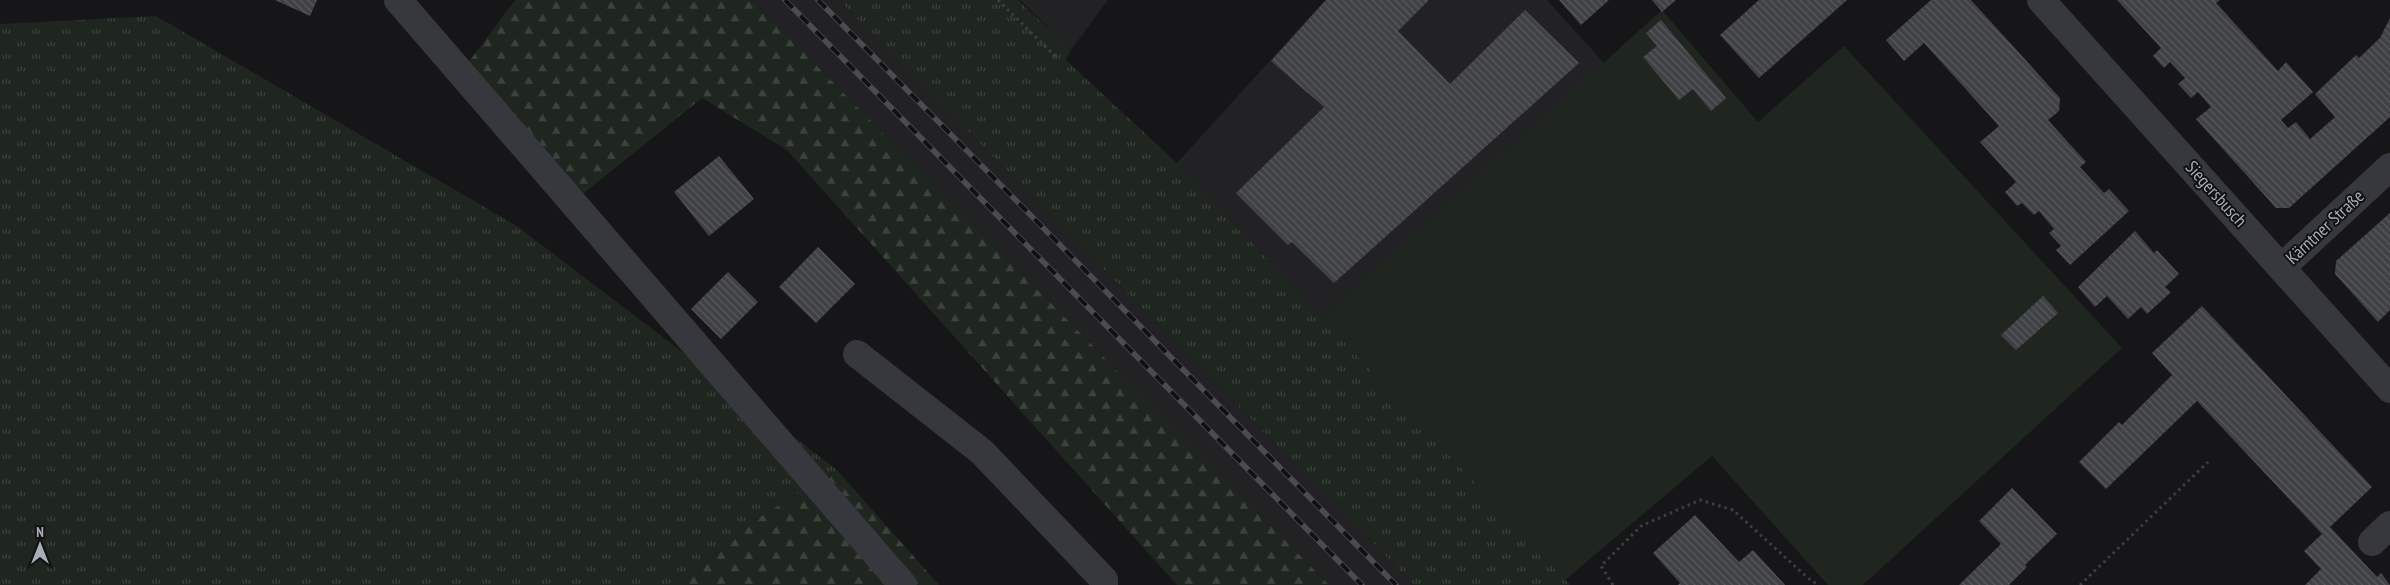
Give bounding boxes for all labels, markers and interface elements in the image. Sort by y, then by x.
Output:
street label: Siegersbusch [2181,156,2252,232]
street label: Kärntner Straße [2281,184,2369,269]
north arrow [15,520,65,570]
text: N [36,523,44,541]

